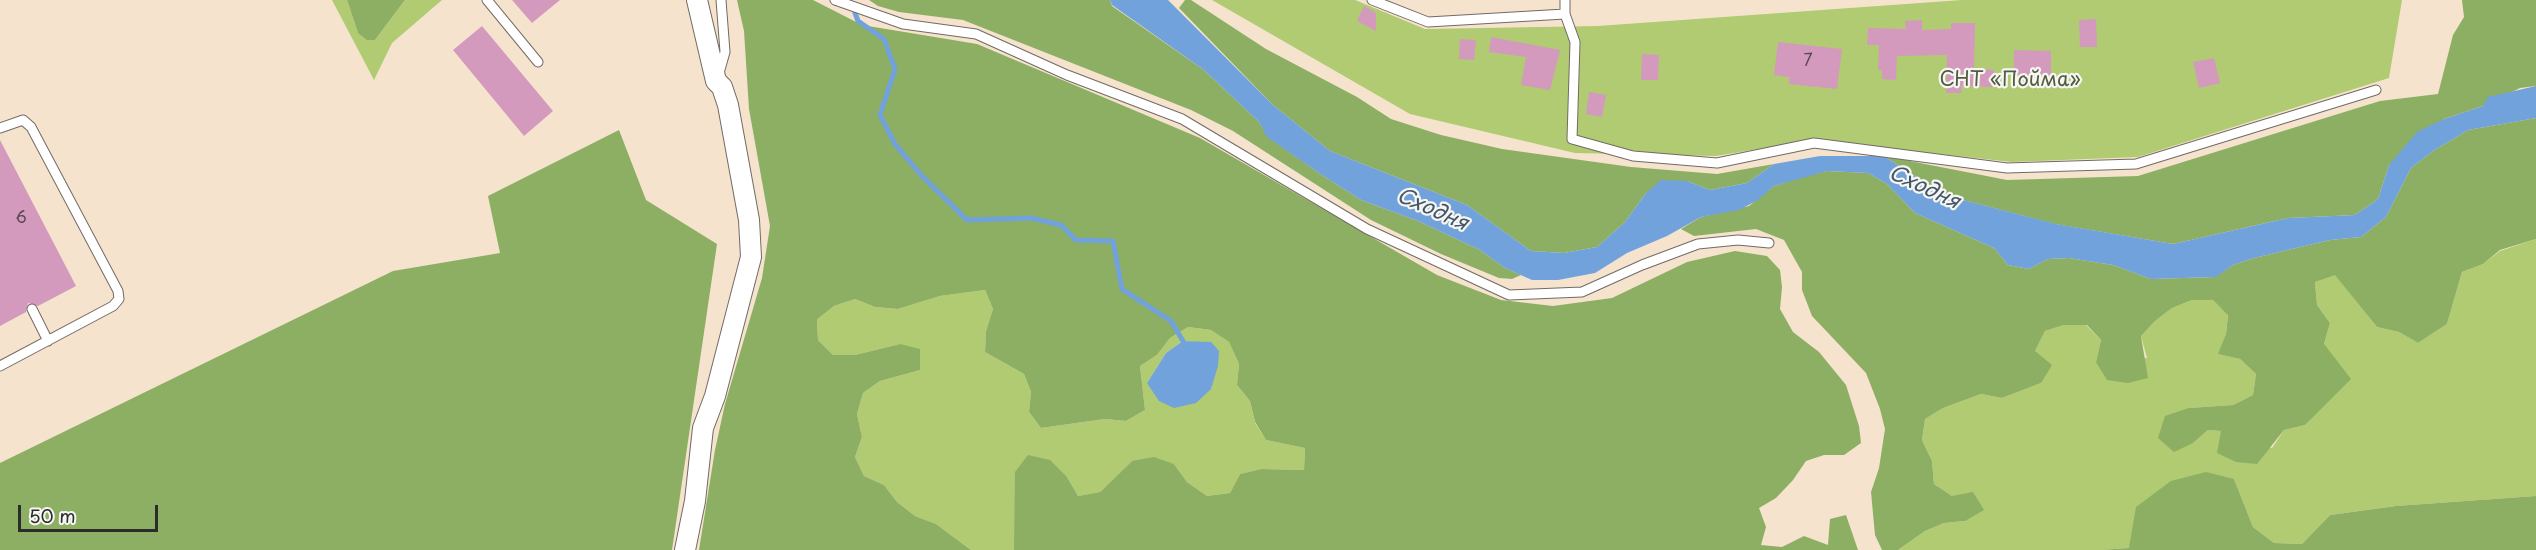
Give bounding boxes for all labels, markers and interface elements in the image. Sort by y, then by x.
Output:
house number: 7 [1803,52,1813,72]
park label: СНТ «Пойма» [1939,68,2081,92]
water label: Сходня [1884,161,1964,215]
water label: Сходня [1392,183,1472,237]
house number: 6 [15,209,27,229]
scale bar [21,493,160,531]
text: 50 m [29,502,76,529]

